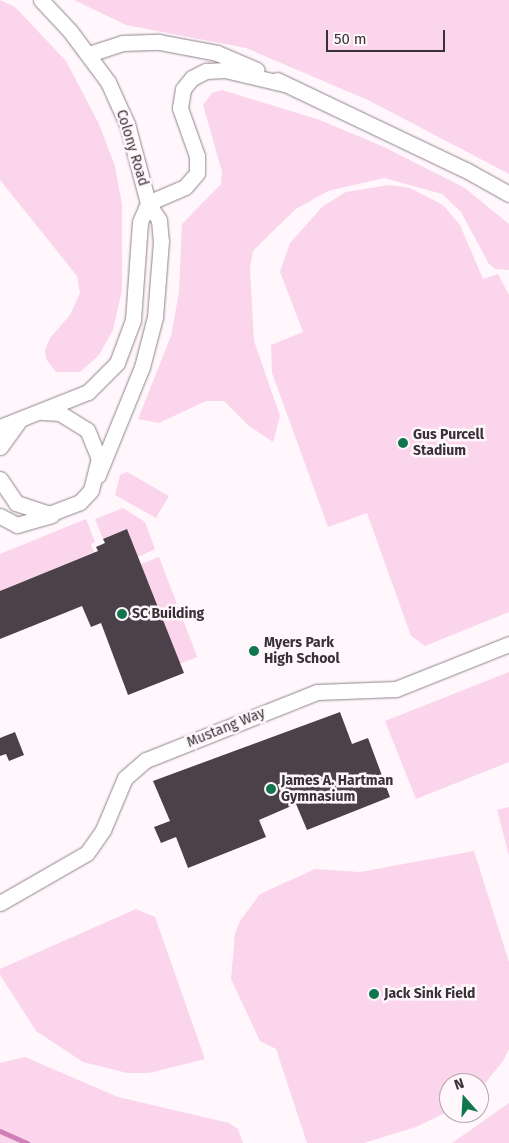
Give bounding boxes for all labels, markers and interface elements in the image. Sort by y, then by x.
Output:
scale bar [329,20,448,52]
text: 50 m [334,30,367,48]
street label: Colony Road [112,108,152,188]
place label: Gus Purcell Stadium [413,427,484,460]
marker: Gus Purcell Stadium [397,437,409,449]
place label: SC Building [132,606,204,622]
marker: SC Building [116,608,128,620]
place label: Myers Park High School [264,635,340,668]
marker: Myers Park High School [248,645,260,657]
street label: Mustang Way [184,705,268,751]
place label: James A. Hartman Gymnasium [281,773,393,806]
marker: James A. Hartman Gymnasium [265,783,277,795]
place label: Jack Sink Field [384,986,476,1002]
marker: Jack Sink Field [368,988,380,1000]
north arrow [439,1073,489,1123]
text: N [452,1075,466,1094]

